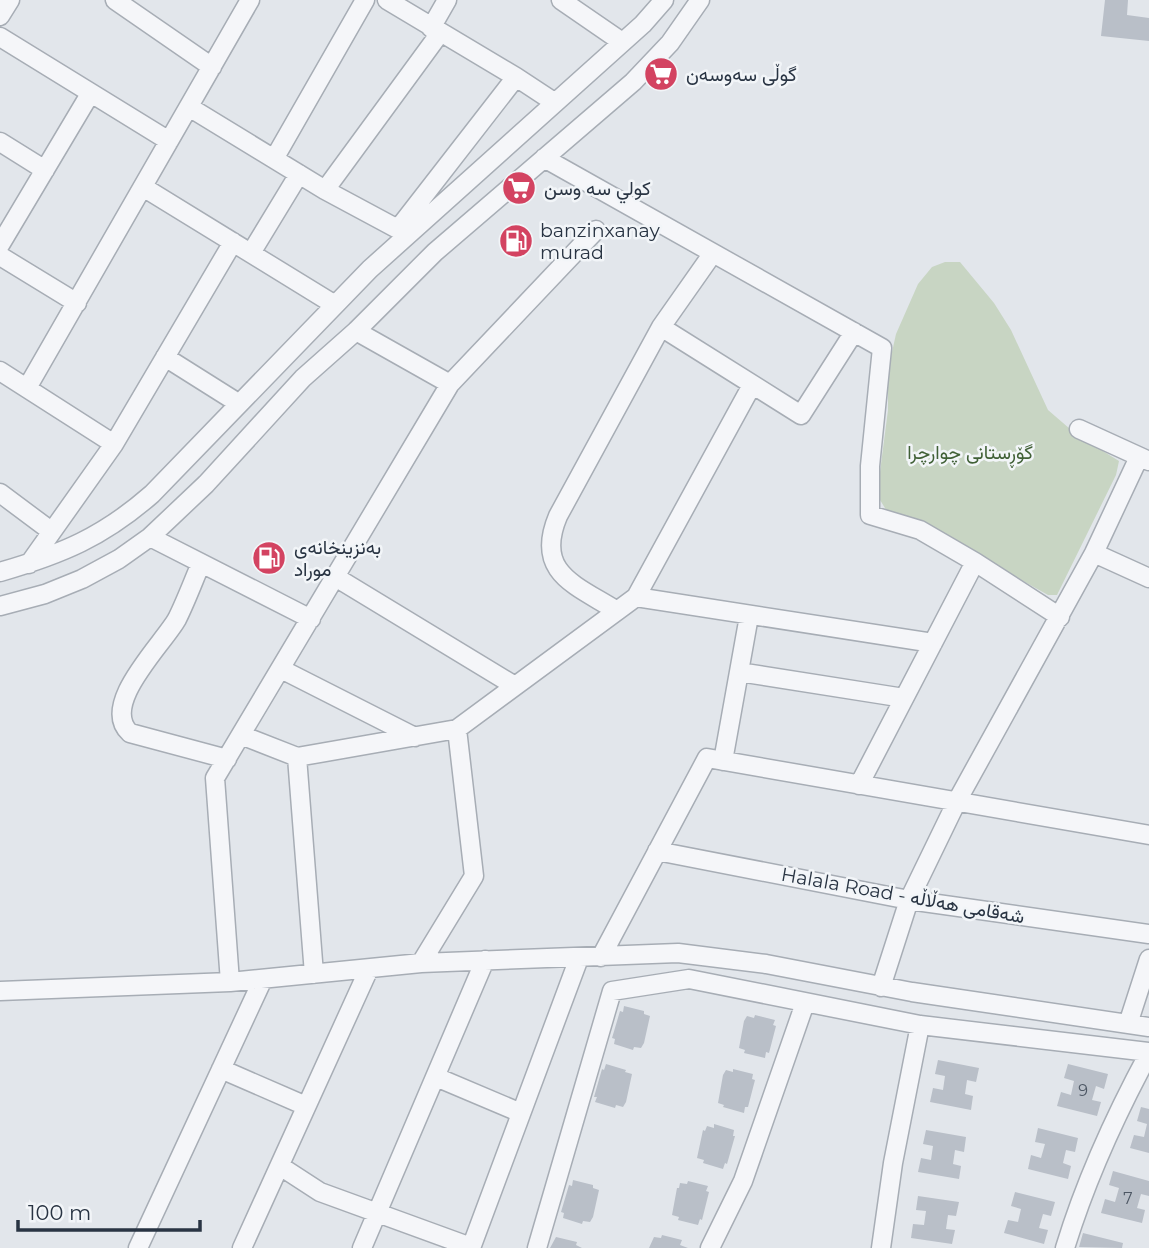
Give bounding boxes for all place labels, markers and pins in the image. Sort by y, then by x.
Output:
supermarket icon: گوڵی سەوسەن [642,55,680,93]
place label: گوڵی سەوسەن [686,63,797,86]
supermarket icon: كولي سه وسن [500,169,538,207]
place label: كولي سه وسن [544,177,651,204]
place label: banzinxanay murad [540,219,660,264]
fuel station icon: banzinxanay murad [497,222,535,260]
place label: بەنزینخانەی موراد [294,536,381,581]
fuel station icon: بەنزینخانەی موراد [250,539,288,577]

